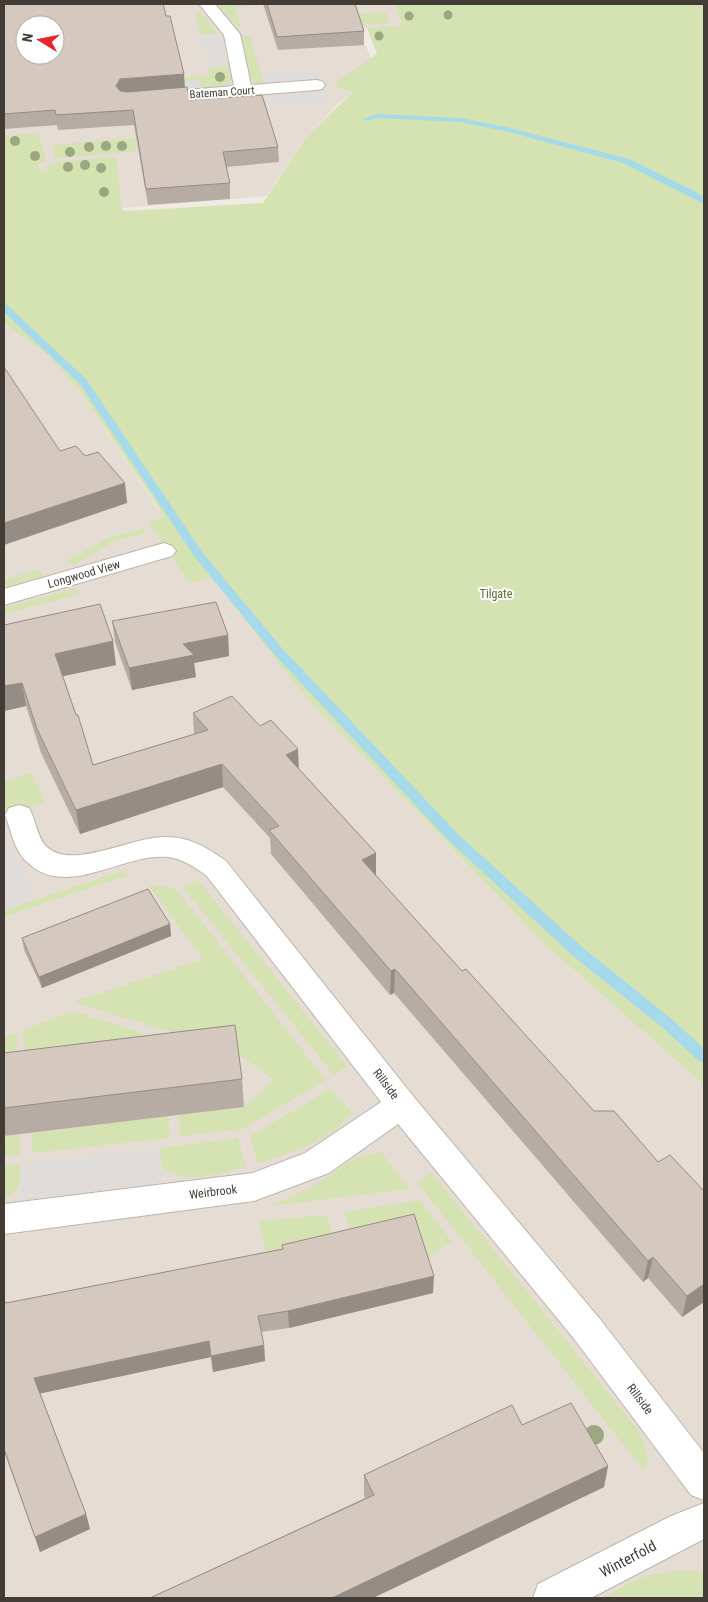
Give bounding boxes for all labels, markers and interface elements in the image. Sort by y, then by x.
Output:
north arrow [15,15,65,65]
text: N [19,32,36,43]
street label: Bateman Court [189,84,255,101]
street label: Longwood View [46,557,122,591]
park label: Tilgate [480,587,513,601]
street label: Rillside [370,1066,402,1102]
street label: Weirbrook [188,1182,238,1202]
street label: Rillside [624,1381,656,1417]
street label: Winterfold [597,1537,659,1581]

